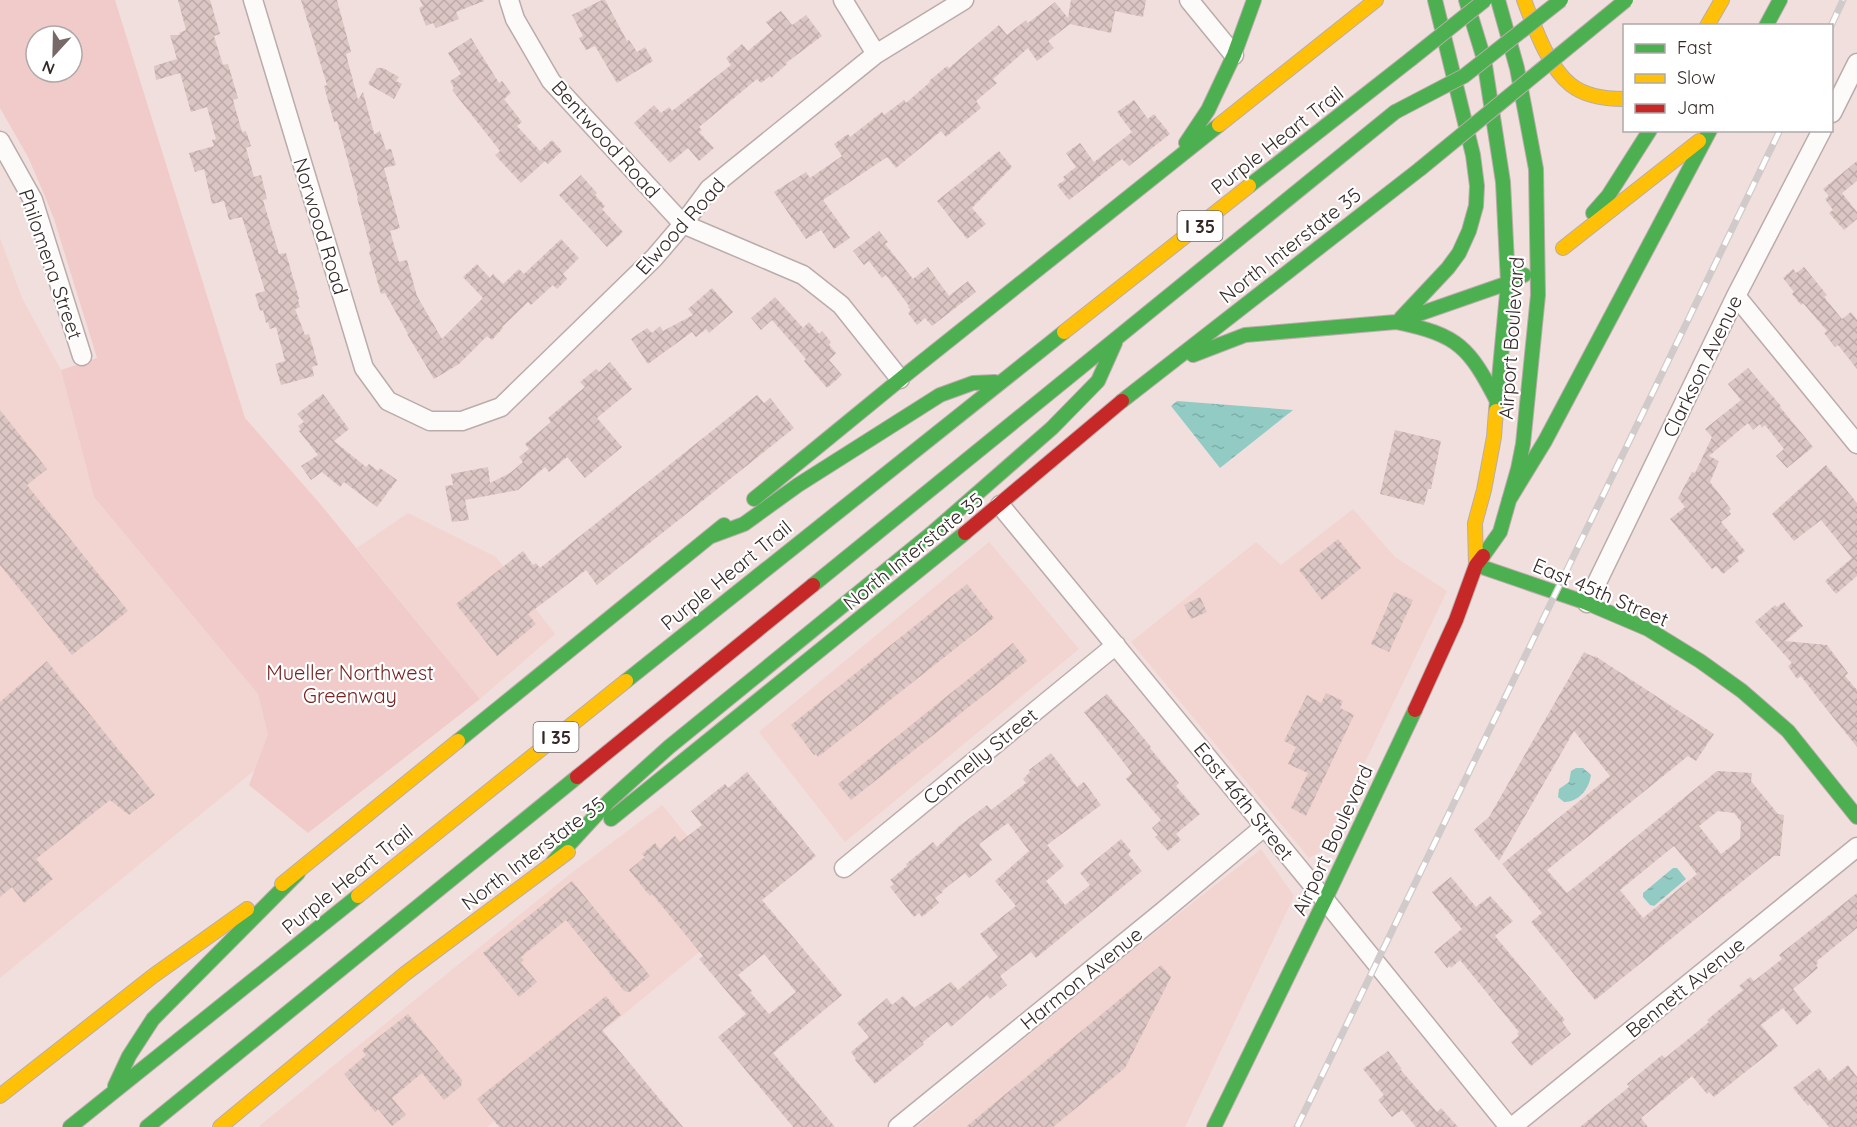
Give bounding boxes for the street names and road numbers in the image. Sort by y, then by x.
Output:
street label: Bentwood Road [547,75,665,203]
street label: Purple Heart Trail [1206,80,1348,200]
street label: Norwood Road [288,155,354,297]
street label: Elwood Road [630,172,730,280]
street label: North Interstate 35 [1214,182,1366,308]
street label: Philomena Street [14,186,89,343]
road number: I 35 [1178,211,1222,241]
street label: Airport Boulevard [1493,256,1529,420]
street label: Clarkson Avenue [1657,291,1747,441]
street label: North Interstate 35 [838,487,988,615]
street label: Purple Heart Trail [655,515,797,635]
street label: East 45th Street [1529,552,1673,632]
street label: Connelly Street [918,702,1042,810]
road number: I 35 [534,722,578,752]
street label: East 46th Street [1189,737,1299,865]
street label: Airport Boulevard [1286,761,1378,919]
street label: North Interstate 35 [456,791,610,915]
street label: Purple Heart Trail [276,819,418,939]
street label: Harmon Avenue [1015,921,1147,1035]
street label: Bennett Avenue [1620,931,1750,1043]

